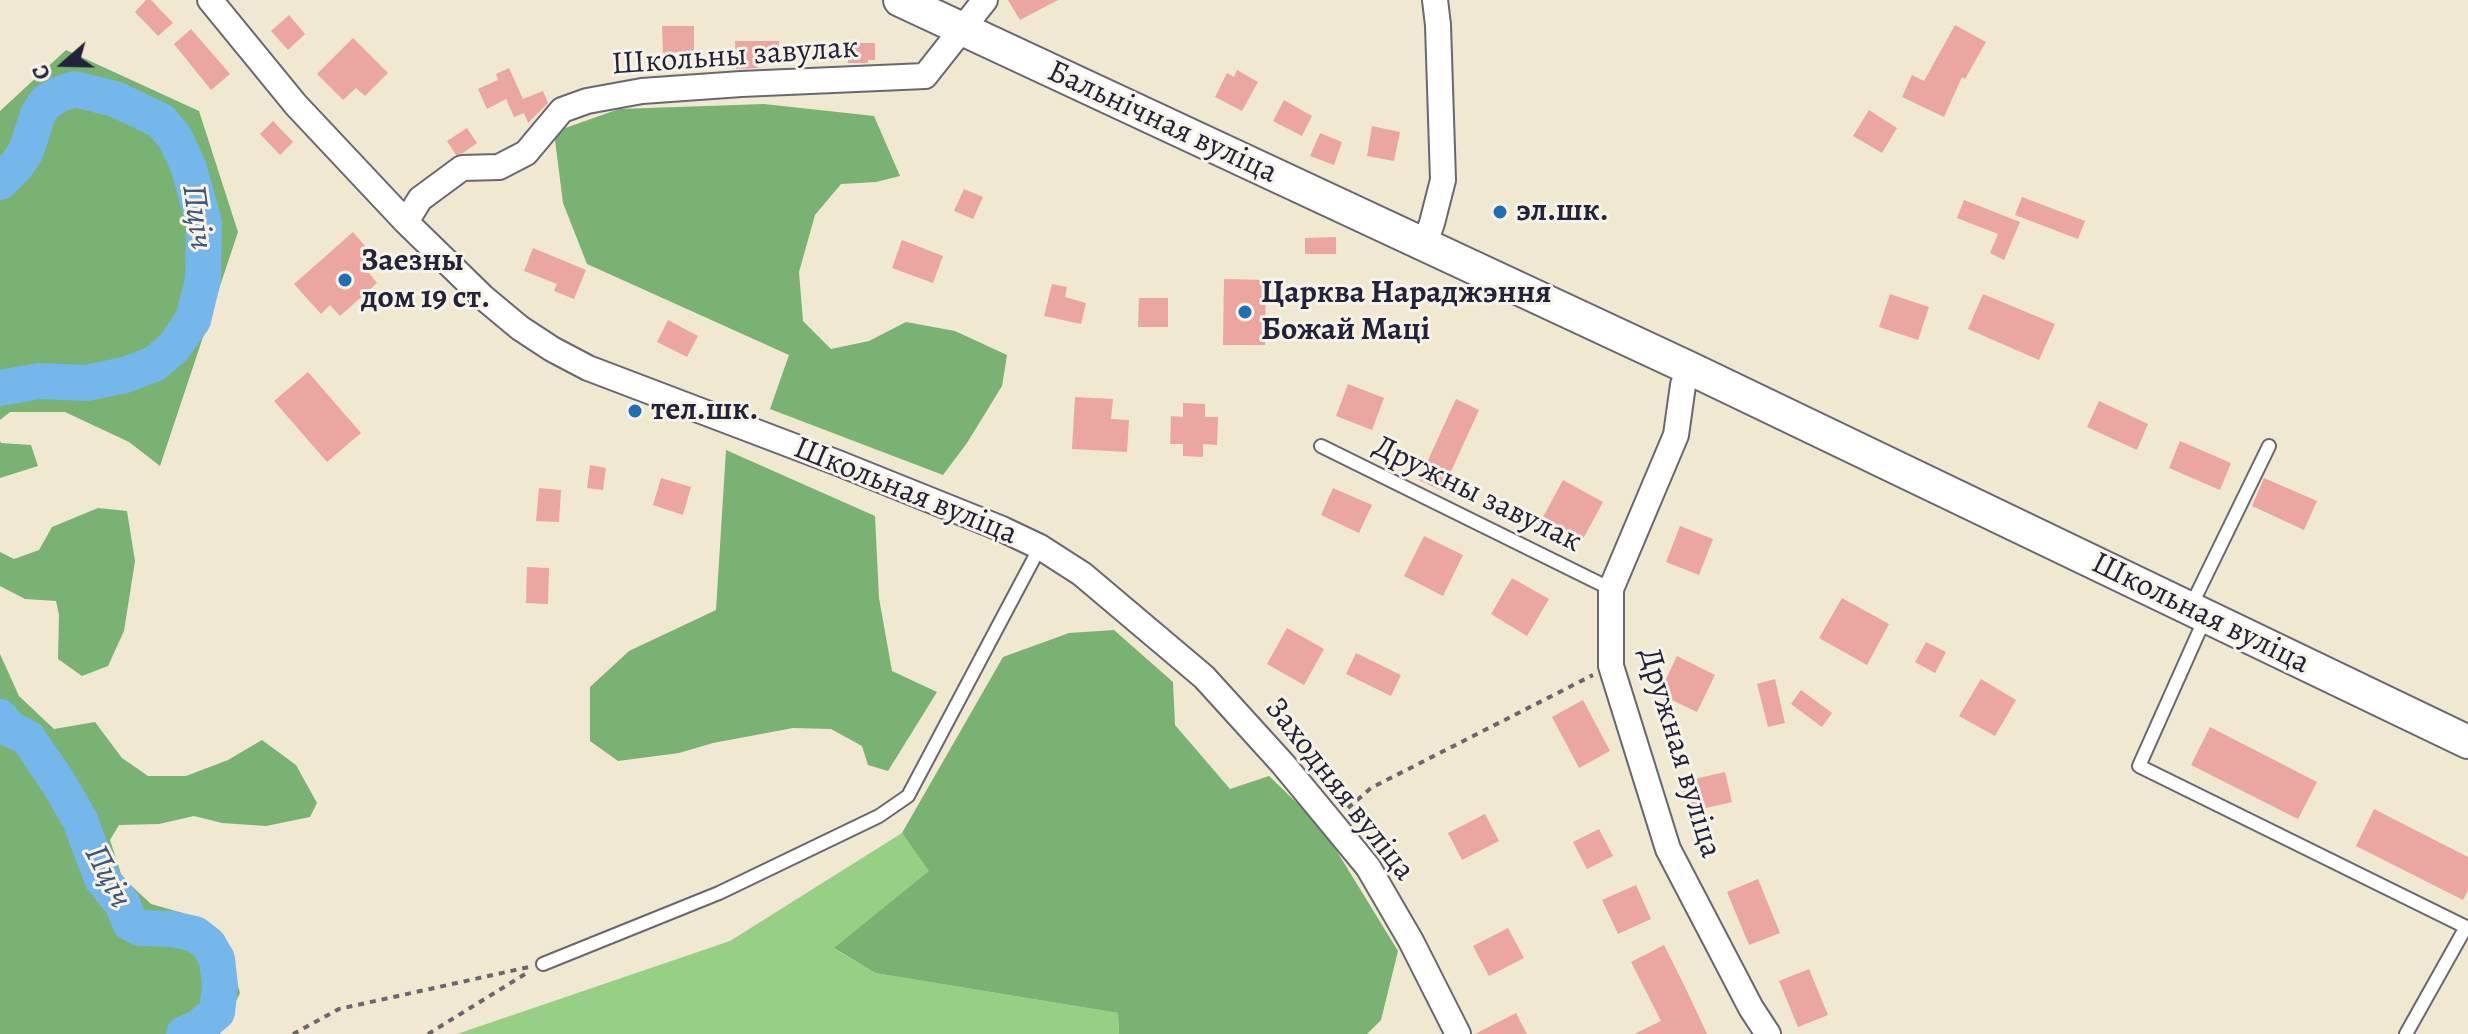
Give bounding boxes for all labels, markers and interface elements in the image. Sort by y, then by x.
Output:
north arrow [24,24,104,104]
street label: Школьны завулак [610,29,860,85]
street label: Бальнічная вуліца [1041,53,1283,193]
text: С [25,61,58,84]
water label: Пціч [171,182,221,252]
place label: эл.шк. [1516,193,1609,231]
marker: эл.шк. [1491,203,1509,221]
place label: Заезны дом 19 ст. [361,243,490,318]
marker: Заезны дом 19 ст. [336,271,354,289]
place label: Царква Нараджэння Божай Маці [1261,275,1551,350]
marker: Царква Нараджэння Божай Маці [1236,303,1254,321]
place label: тел.шк. [651,392,758,430]
marker: тел.шк. [626,402,644,420]
street label: Дружны завулак [1367,428,1587,562]
street label: Школьная вуліца [787,430,1023,554]
street label: Школьная вуліца [2085,545,2315,683]
street label: Дружная вуліца [1629,643,1729,863]
street label: Заходняя вуліца [1256,691,1422,889]
water label: Пціч [74,839,140,915]

